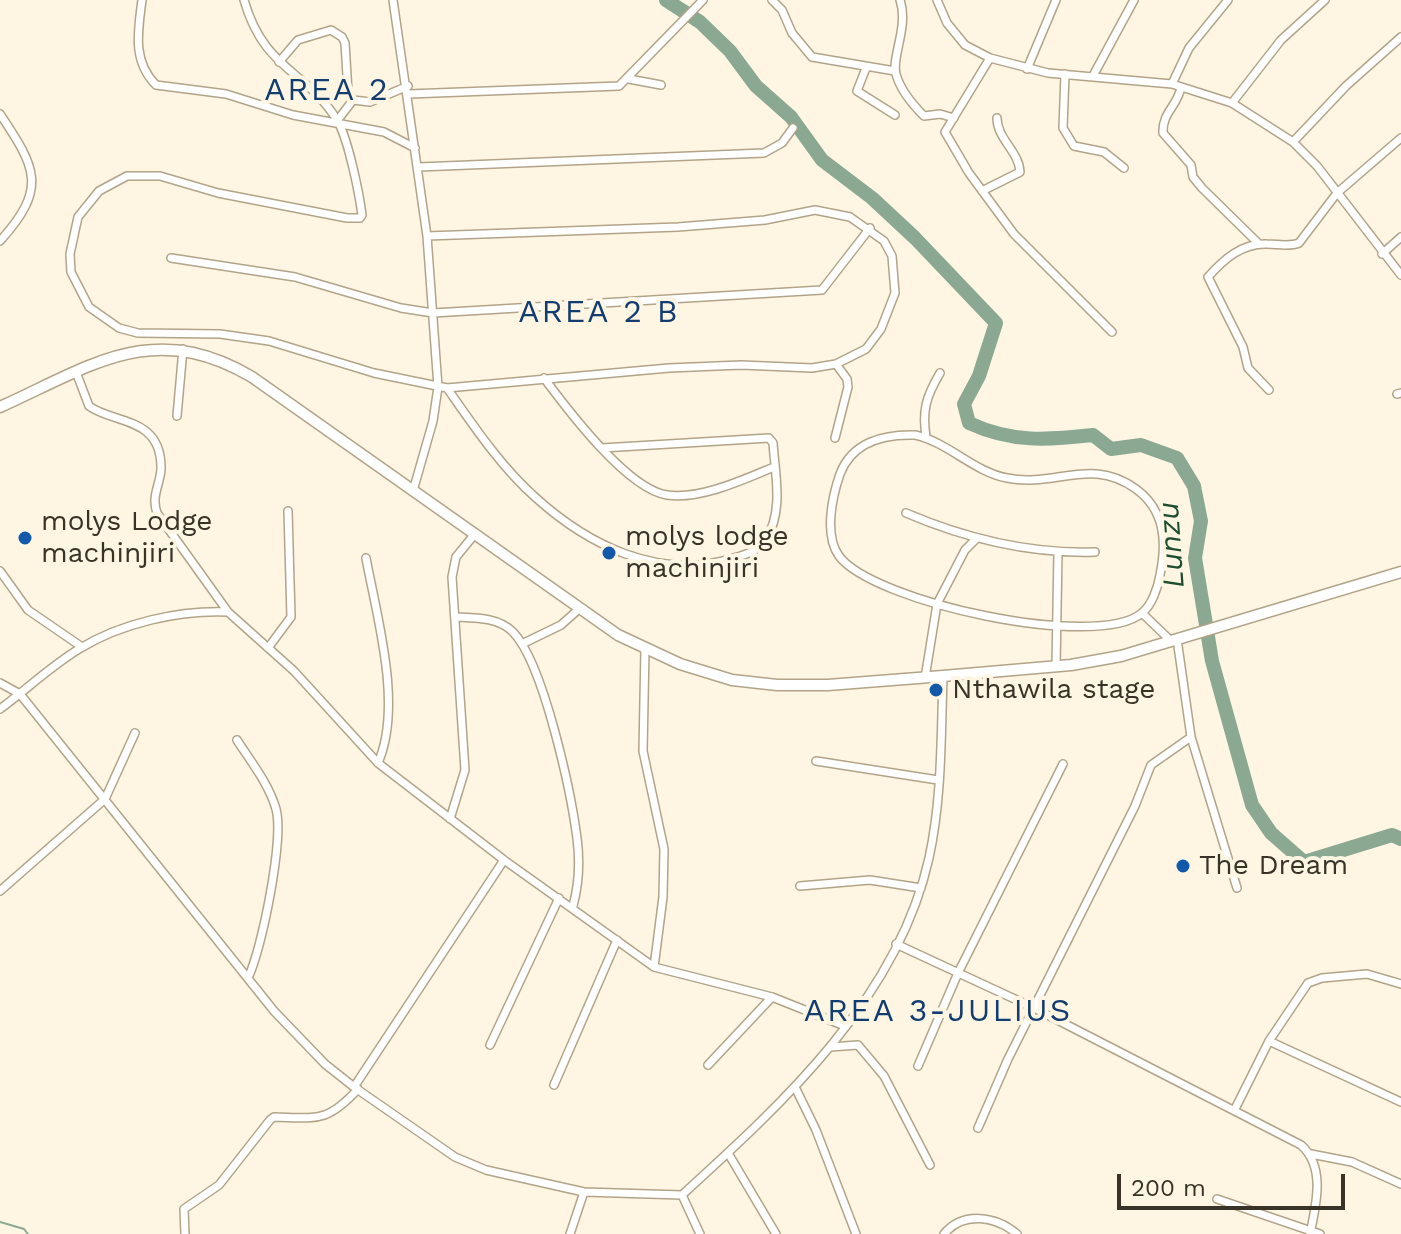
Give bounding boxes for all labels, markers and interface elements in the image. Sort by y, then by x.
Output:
district label: AREA 2 [264,72,390,110]
district label: AREA 2 B [518,294,680,332]
water label: Lunzu [1151,501,1193,589]
place label: molys Lodge machinjiri [41,505,212,571]
place label: molys lodge machinjiri [625,520,789,586]
marker: molys Lodge machinjiri [16,529,34,547]
marker: molys lodge machinjiri [600,544,618,562]
place label: Nthawila stage [952,673,1155,707]
marker: Nthawila stage [927,681,945,699]
place label: The Dream [1199,849,1348,883]
marker: The Dream [1174,857,1192,875]
district label: AREA 3-JULIUS [804,993,1072,1031]
scale bar [1121,1158,1349,1208]
text: 200 m [1131,1174,1206,1202]

